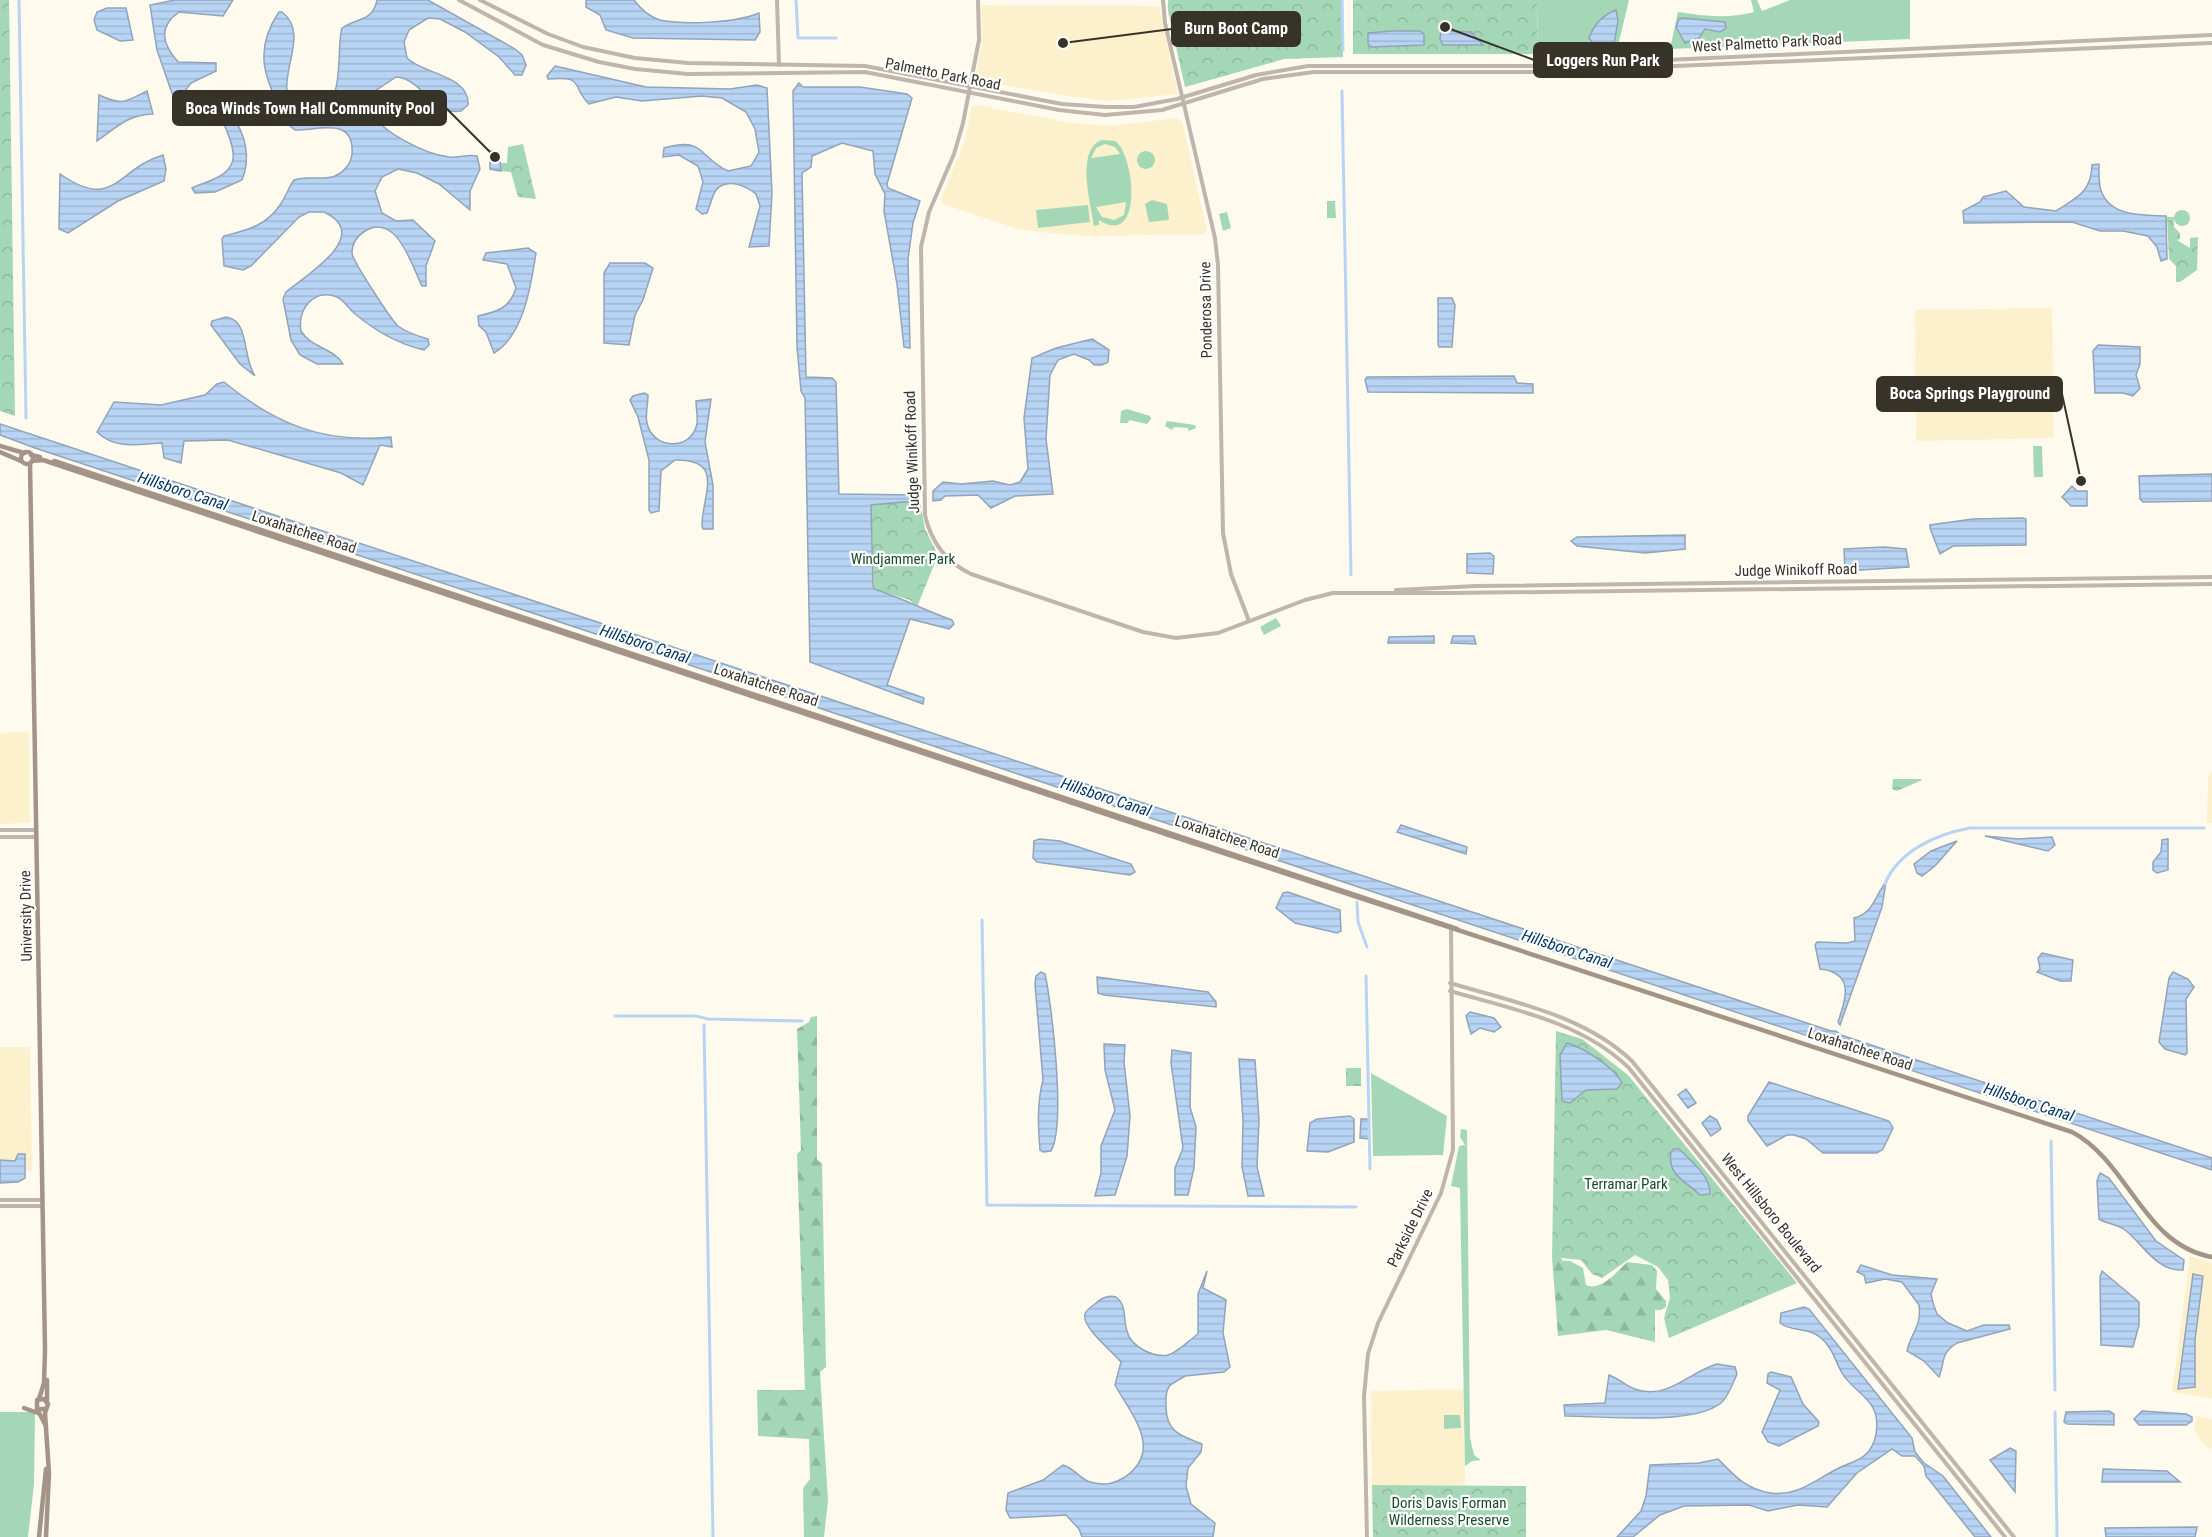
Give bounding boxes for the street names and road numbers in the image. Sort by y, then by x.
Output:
street label: West Palmetto Park Road [1692,30,1842,56]
street label: Palmetto Park Road [884,54,1002,94]
street label: Ponderosa Drive [1196,261,1216,359]
street label: Judge Winikoff Road [901,390,923,514]
street label: Loxahatchee Road [249,507,359,557]
street label: Judge Winikoff Road [1734,560,1858,580]
street label: Loxahatchee Road [711,660,821,710]
street label: Loxahatchee Road [1172,812,1282,862]
street label: University Drive [16,870,36,962]
street label: Loxahatchee Road [1805,1024,1915,1074]
street label: West Hillsboro Boulevard [1717,1150,1825,1276]
street label: Parkside Drive [1383,1186,1437,1270]

